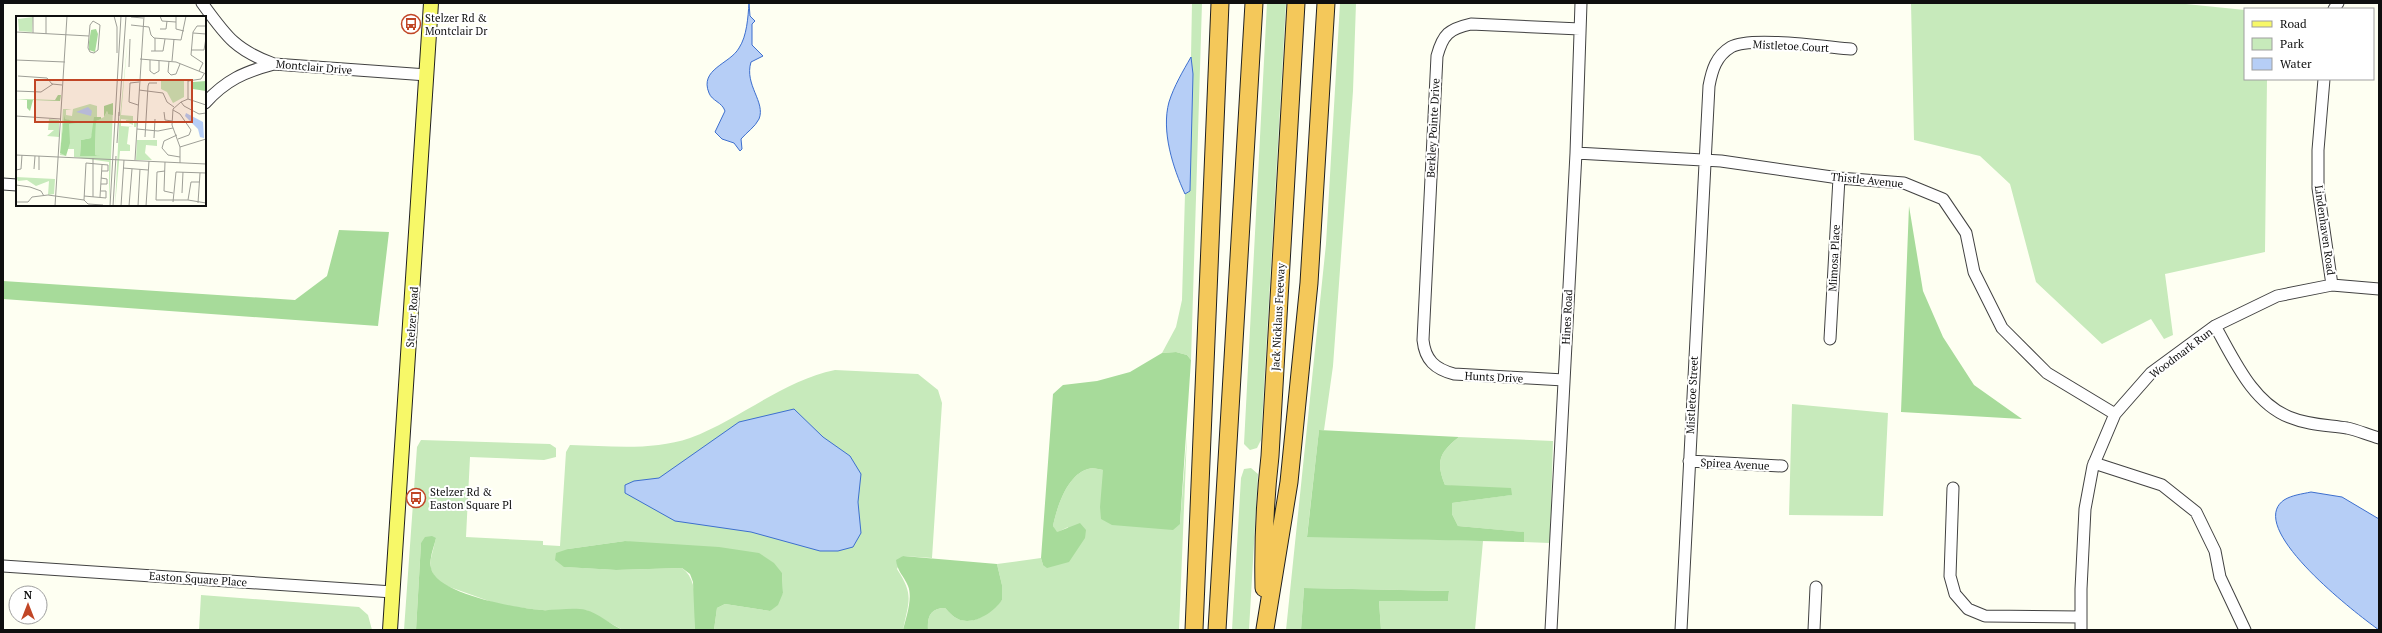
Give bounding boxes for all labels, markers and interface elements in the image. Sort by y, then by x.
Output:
legend [2244,8,2374,80]
place label: Stelzer Rd & Montclair Dr [425,11,488,38]
bus stop icon: Stelzer Rd & Montclair Dr [400,13,422,35]
inset map [16,16,206,206]
text: Road [2280,16,2307,31]
text: Park [2280,36,2305,51]
street label: Mistletoe Court [1752,37,1830,55]
text: Water [2280,56,2312,71]
street label: Montclair Drive [275,57,353,77]
street label: Berkley Pointe Drive [1423,77,1443,178]
street label: Thistle Avenue [1830,169,1904,191]
street label: Lindenhaven Road [2312,184,2338,276]
street label: Mimosa Place [1825,224,1843,292]
street label: Jack Nicklaus Freeway [1268,262,1288,371]
street label: Stelzer Road [403,286,421,348]
street label: Hines Road [1559,289,1575,345]
street label: Woodmark Run [2147,324,2216,381]
street label: Mistletoe Street [1683,356,1701,434]
street label: Hunts Drive [1464,368,1524,386]
street label: Spirea Avenue [1700,455,1770,473]
place label: Stelzer Rd & Easton Square Pl [430,485,512,512]
bus stop icon: Stelzer Rd & Easton Square Pl [405,487,427,509]
street label: Easton Square Place [149,569,248,589]
north arrow [8,585,48,625]
text: N [24,588,33,602]

